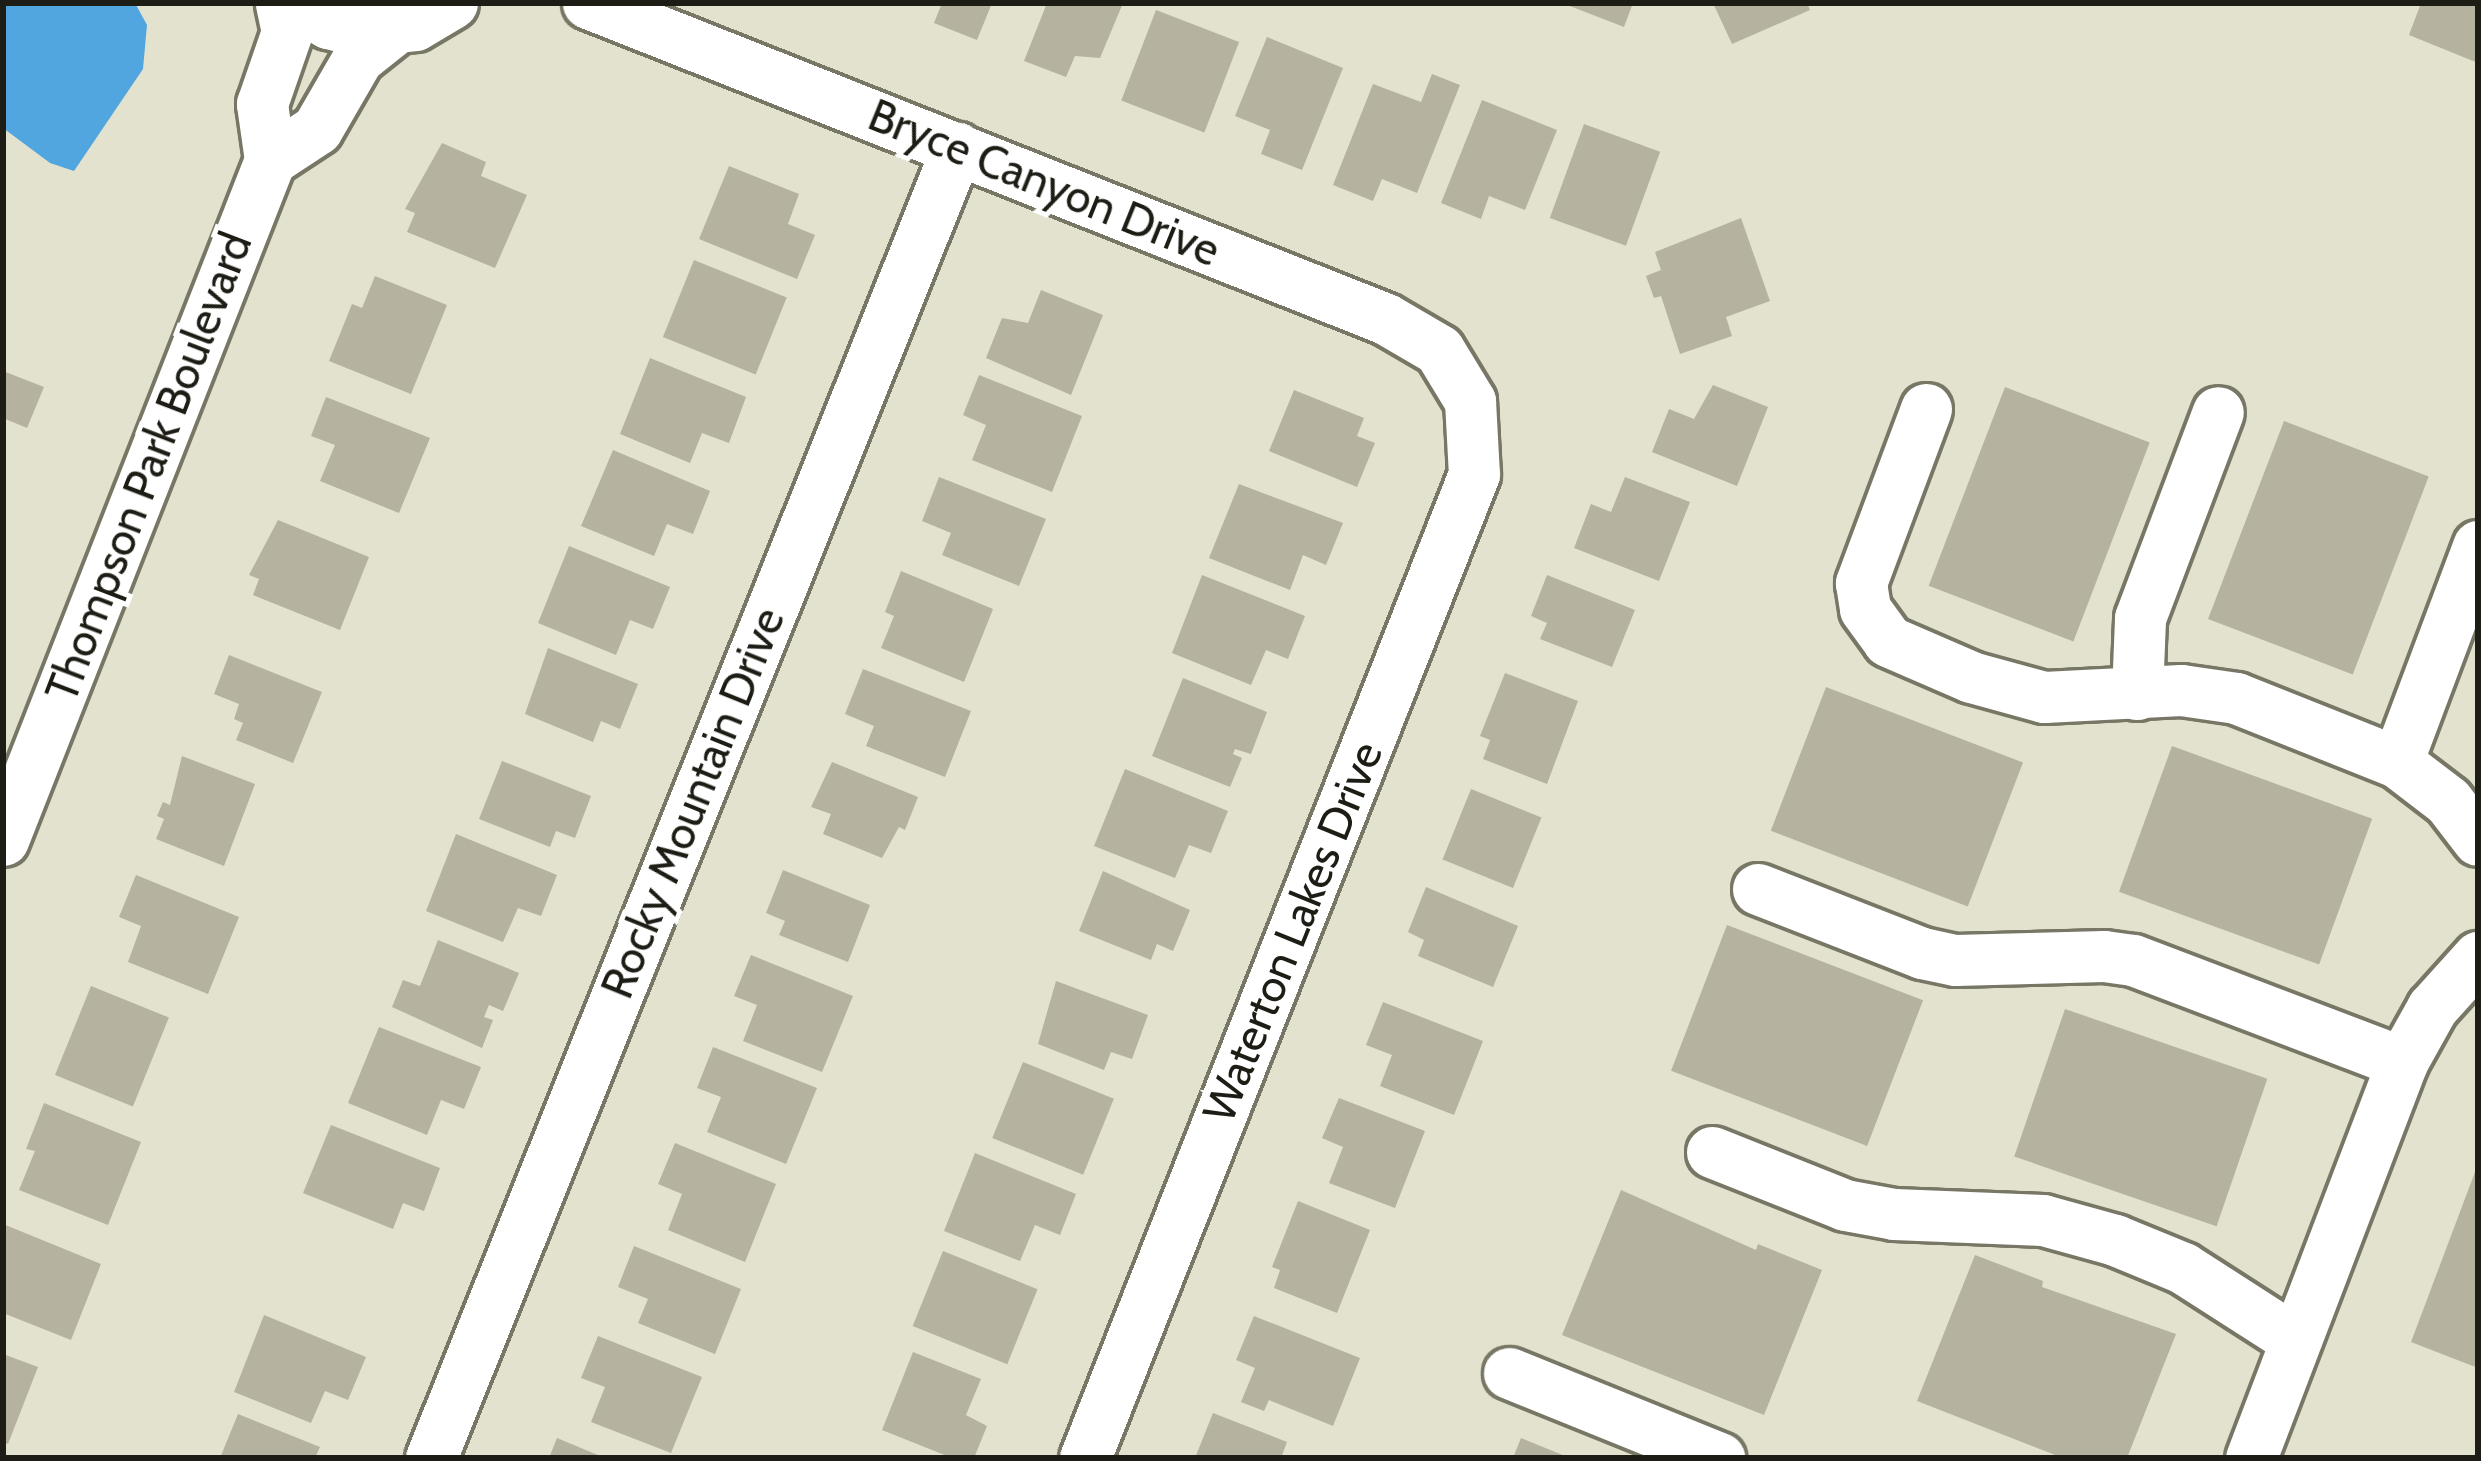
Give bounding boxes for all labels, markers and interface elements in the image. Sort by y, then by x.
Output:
street label: Bryce Canyon Drive [861,88,1227,278]
street label: Thompson Park Boulevard [35,225,263,709]
street label: Rocky Mountain Drive [590,600,796,1006]
street label: Waterton Lakes Drive [1192,734,1394,1130]

